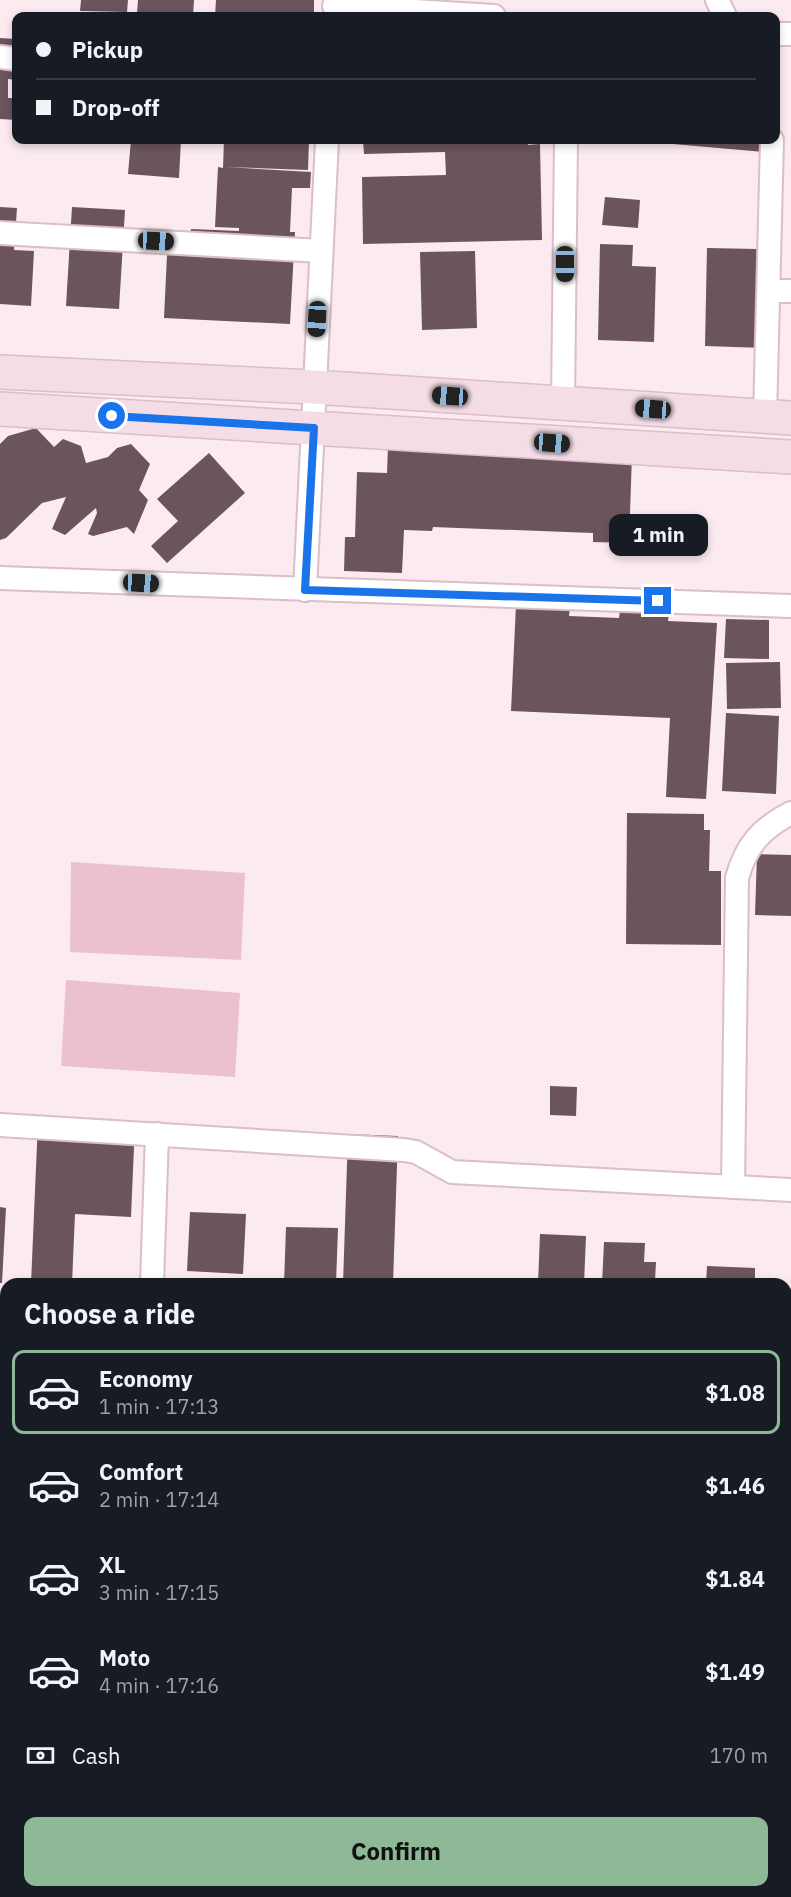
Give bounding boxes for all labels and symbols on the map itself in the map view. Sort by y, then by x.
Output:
car [138,231,174,251]
car [556,246,574,282]
car [307,301,327,337]
car [431,386,469,406]
car [634,399,672,419]
route start [98,402,125,429]
car [533,433,571,453]
callout: 1 min [608,514,708,556]
car [123,573,159,593]
route end [644,587,671,614]

